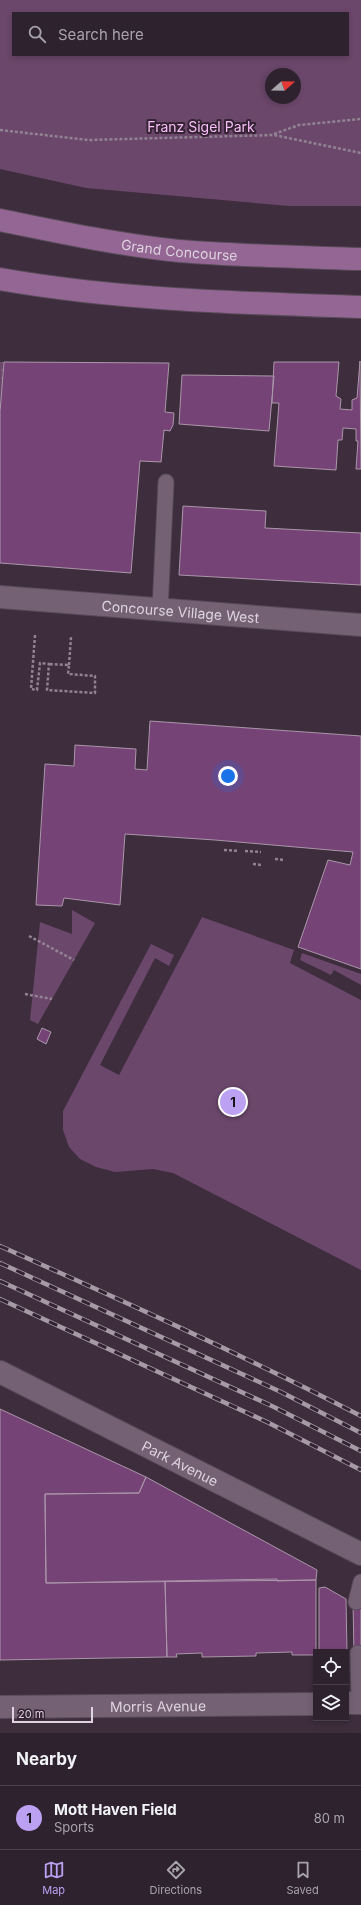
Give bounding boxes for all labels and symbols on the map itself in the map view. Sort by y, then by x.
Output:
north arrow [265,68,301,104]
park label: Franz Sigel Park [147,118,255,135]
street label: Grand Concourse [120,235,238,263]
street label: Concourse Village West [101,596,260,626]
your location [218,766,238,786]
pin: 1 [220,1087,246,1117]
street label: Park Avenue [139,1437,221,1489]
street label: Morris Avenue [110,1697,206,1714]
scale bar [12,1705,93,1724]

